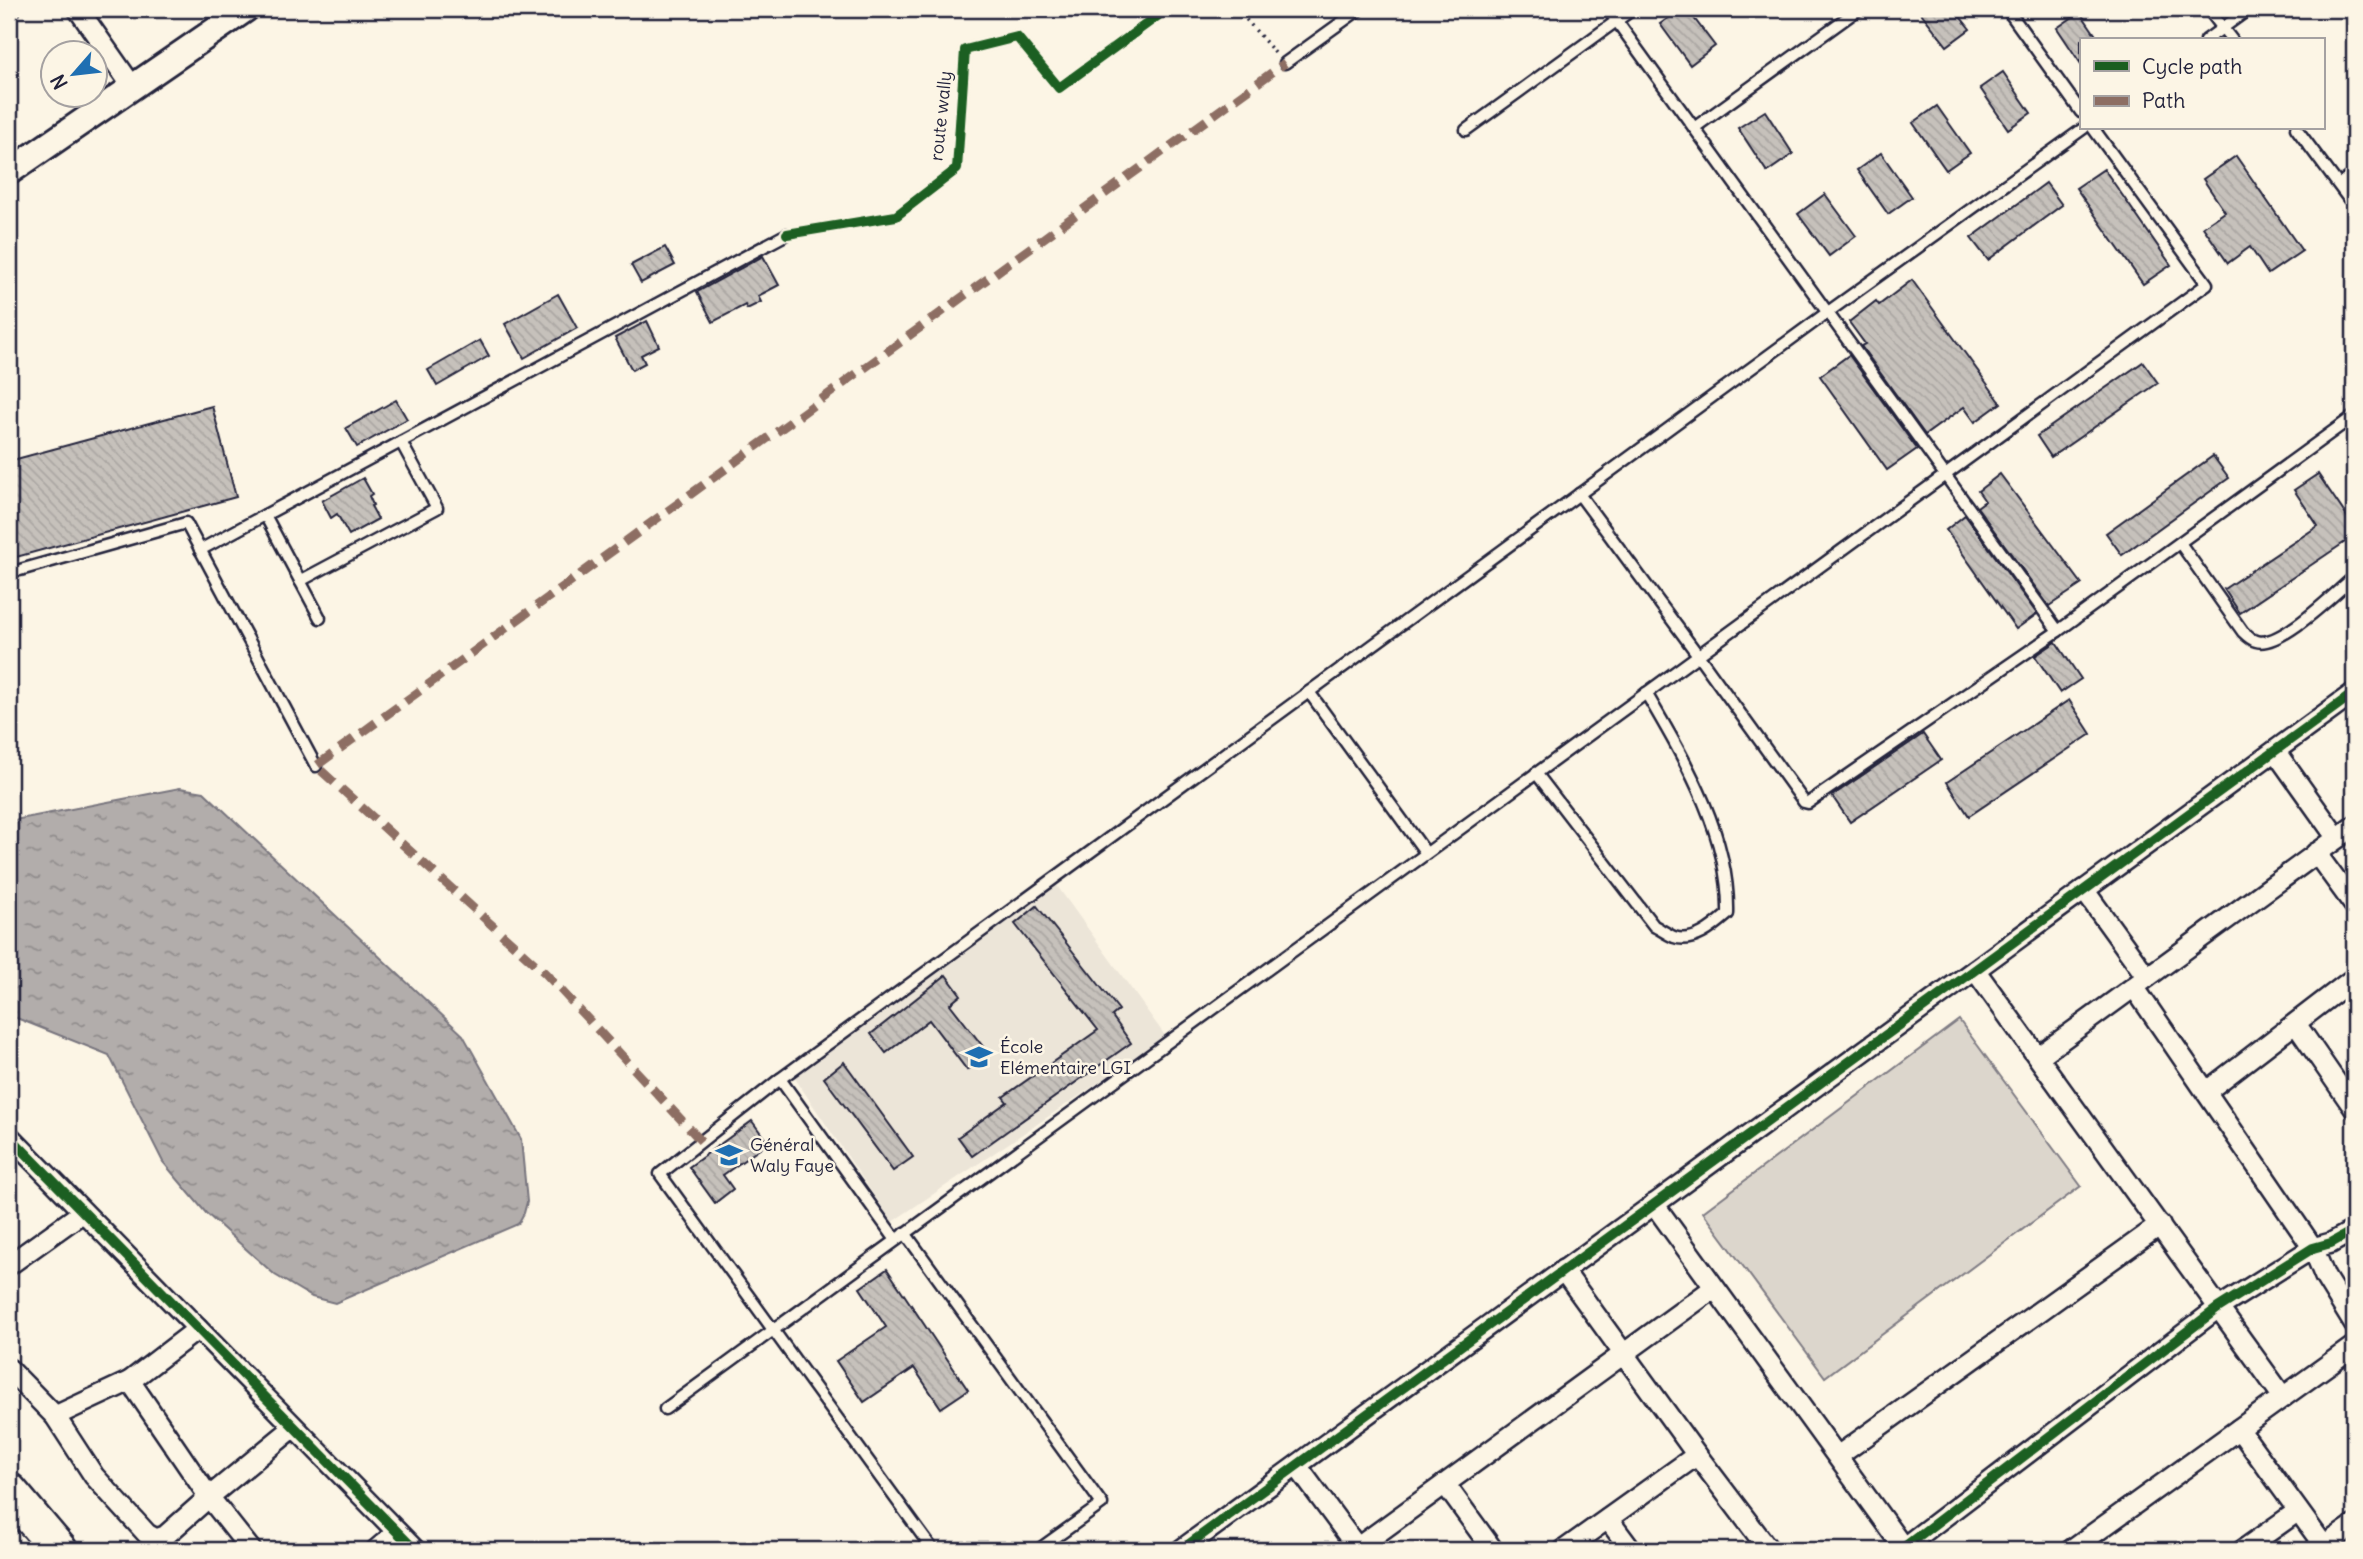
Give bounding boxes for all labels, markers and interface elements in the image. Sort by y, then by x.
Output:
north arrow [38,38,108,108]
legend [2080,38,2324,130]
text: Cycle path [2142,53,2242,80]
street label: route wally [924,70,957,162]
text: N [45,71,73,93]
text: Path [2142,87,2185,114]
place label: École Elémentaire LGI [1000,1035,1131,1079]
school or university icon: École Elémentaire LGI [964,1042,994,1072]
place label: Général Waly Faye [750,1133,834,1177]
school or university icon: Général Waly Faye [714,1140,744,1170]

